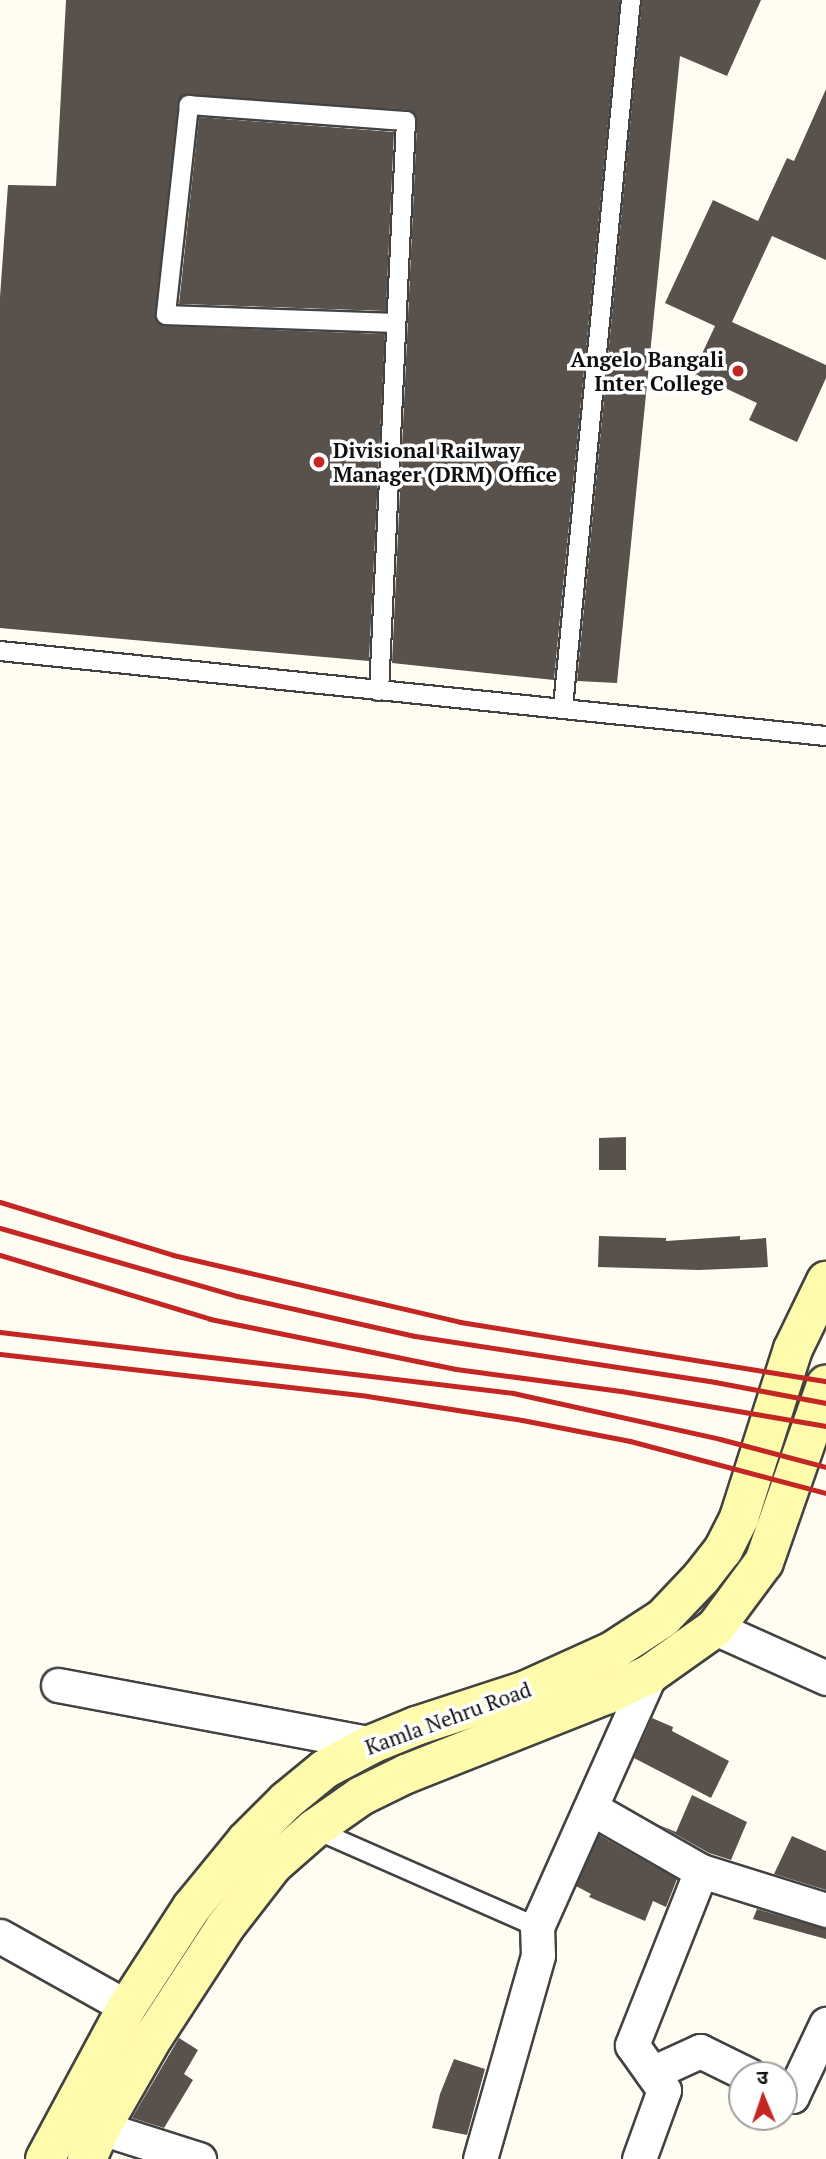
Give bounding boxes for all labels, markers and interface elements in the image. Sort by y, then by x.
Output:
place label: Angelo Bangali Inter College [571,346,724,396]
marker: Angelo Bangali Inter College [730,363,746,379]
place label: Divisional Railway Manager (DRM) Office [333,437,557,487]
marker: Divisional Railway Manager (DRM) Office [311,454,327,470]
street label: Kamla Nehru Road [362,1676,534,1760]
north arrow [728,2061,798,2131]
text: उ [756,2064,768,2089]

